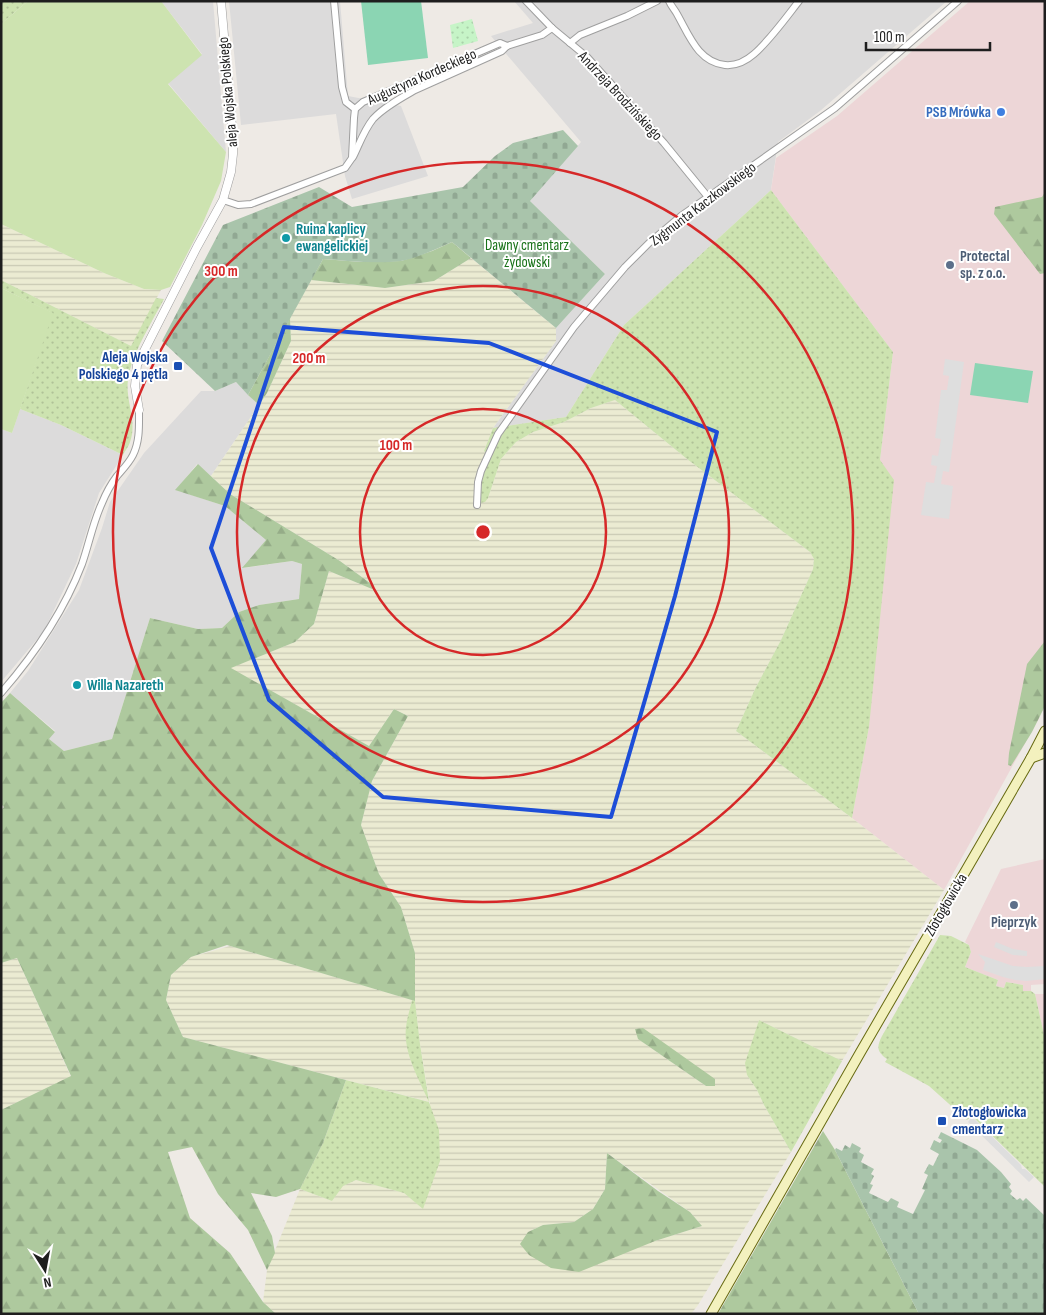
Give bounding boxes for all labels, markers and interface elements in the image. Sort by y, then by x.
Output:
scale bar [866,20,990,52]
text: 100 m [874,28,905,47]
street label: aleja Wojska Polskiego [214,36,242,148]
street label: Augustyna Kordeckiego [364,45,479,110]
street label: Andrzeja Brodzińskiego [573,46,666,145]
place label: PSB Mrówka [926,103,991,122]
marker: PSB Mrówka [995,106,1007,118]
street label: Zygmunta Kaczkowskiego [646,158,760,250]
place label: Ruina kaplicy ewangelickiej [296,220,368,256]
marker: Ruina kaplicy ewangelickiej [280,232,292,244]
park label: Dawny cmentarz żydowski [485,236,570,272]
place label: Protectal sp. z o.o. [960,247,1009,283]
marker: Protectal sp. z o.o. [944,259,956,271]
text: 300 m [204,262,238,281]
place label: Aleja Wojska Polskiego 4 pętla [79,348,168,384]
text: 200 m [292,349,326,368]
marker: Aleja Wojska Polskiego 4 pętla [172,360,184,372]
text: 100 m [380,436,412,455]
centre of rings [474,523,492,541]
place label: Willa Nazareth [87,676,164,695]
marker: Willa Nazareth [71,679,83,691]
street label: Złotogłowicka [920,870,972,940]
marker: Pieprzyk [1008,899,1020,911]
place label: Pieprzyk [991,913,1038,932]
place label: Złotogłowicka cmentarz [952,1103,1026,1139]
marker: Złotogłowicka cmentarz [936,1115,948,1127]
north arrow [20,1245,70,1295]
text: N [42,1273,53,1291]

